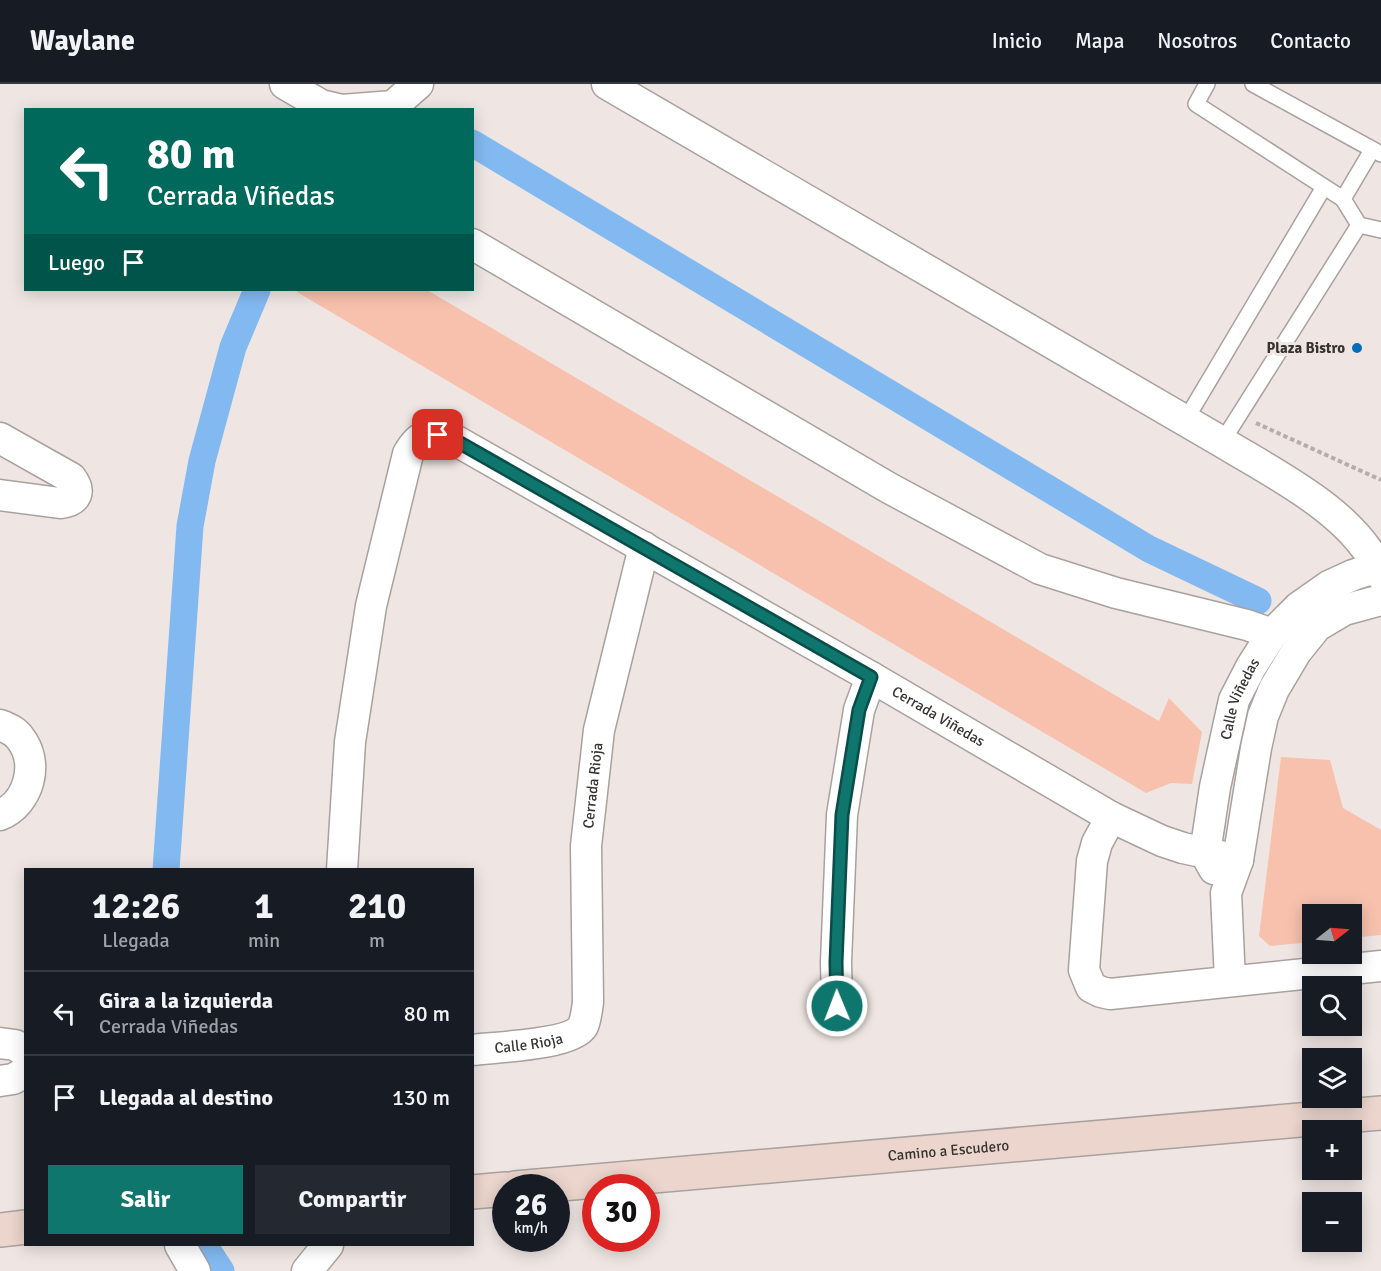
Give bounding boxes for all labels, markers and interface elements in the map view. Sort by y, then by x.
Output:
text: Waylane [30,24,135,58]
text: Inicio [992,28,1042,54]
text: Mapa [1075,28,1124,54]
text: Nosotros [1157,28,1237,54]
text: Contacto [1270,28,1351,54]
text: 80 m [147,129,236,180]
icon: left [48,132,126,210]
text: Cerrada Viñedas [147,180,335,213]
icon: arrive [117,246,150,279]
text: Luego [48,249,105,276]
place label: Plaza Bistro [1266,339,1345,357]
marker: Plaza Bistro [1350,341,1364,355]
pin [412,409,463,460]
icon: arrive [421,418,454,451]
street label: Calle Viñedas [1217,654,1264,741]
street label: Cerrada Viñedas [889,682,988,751]
street label: Cerrada Rioja [579,742,607,830]
text: 12:26 [92,884,180,929]
text: 1 [254,884,274,929]
text: 210 [348,884,406,929]
north arrow [1302,904,1362,964]
map controls [1302,904,1362,1252]
text: Llegada [102,928,170,953]
text: min [248,928,280,953]
text: m [369,928,385,953]
position arrow [805,974,869,1038]
button: search [1302,976,1362,1036]
text: Gira a la izquierda [99,987,273,1014]
icon: left [48,997,81,1030]
text: 80 m [404,1000,450,1027]
text: Cerrada Viñedas [99,1014,238,1039]
street label: Calle Rioja [494,1029,565,1057]
button: layers [1302,1048,1362,1108]
icon: arrive [48,1081,81,1114]
text: Llegada al destino [99,1084,273,1111]
text: 130 m [392,1084,450,1111]
button: + [1302,1120,1362,1180]
street label: Camino a Escudero [887,1136,1010,1165]
button: Salir [48,1165,243,1234]
button: Compartir [255,1165,450,1234]
speed limit sign: 30 [582,1174,660,1252]
text: 26 [515,1187,547,1224]
button: − [1302,1192,1362,1252]
text: km/h [514,1219,548,1237]

